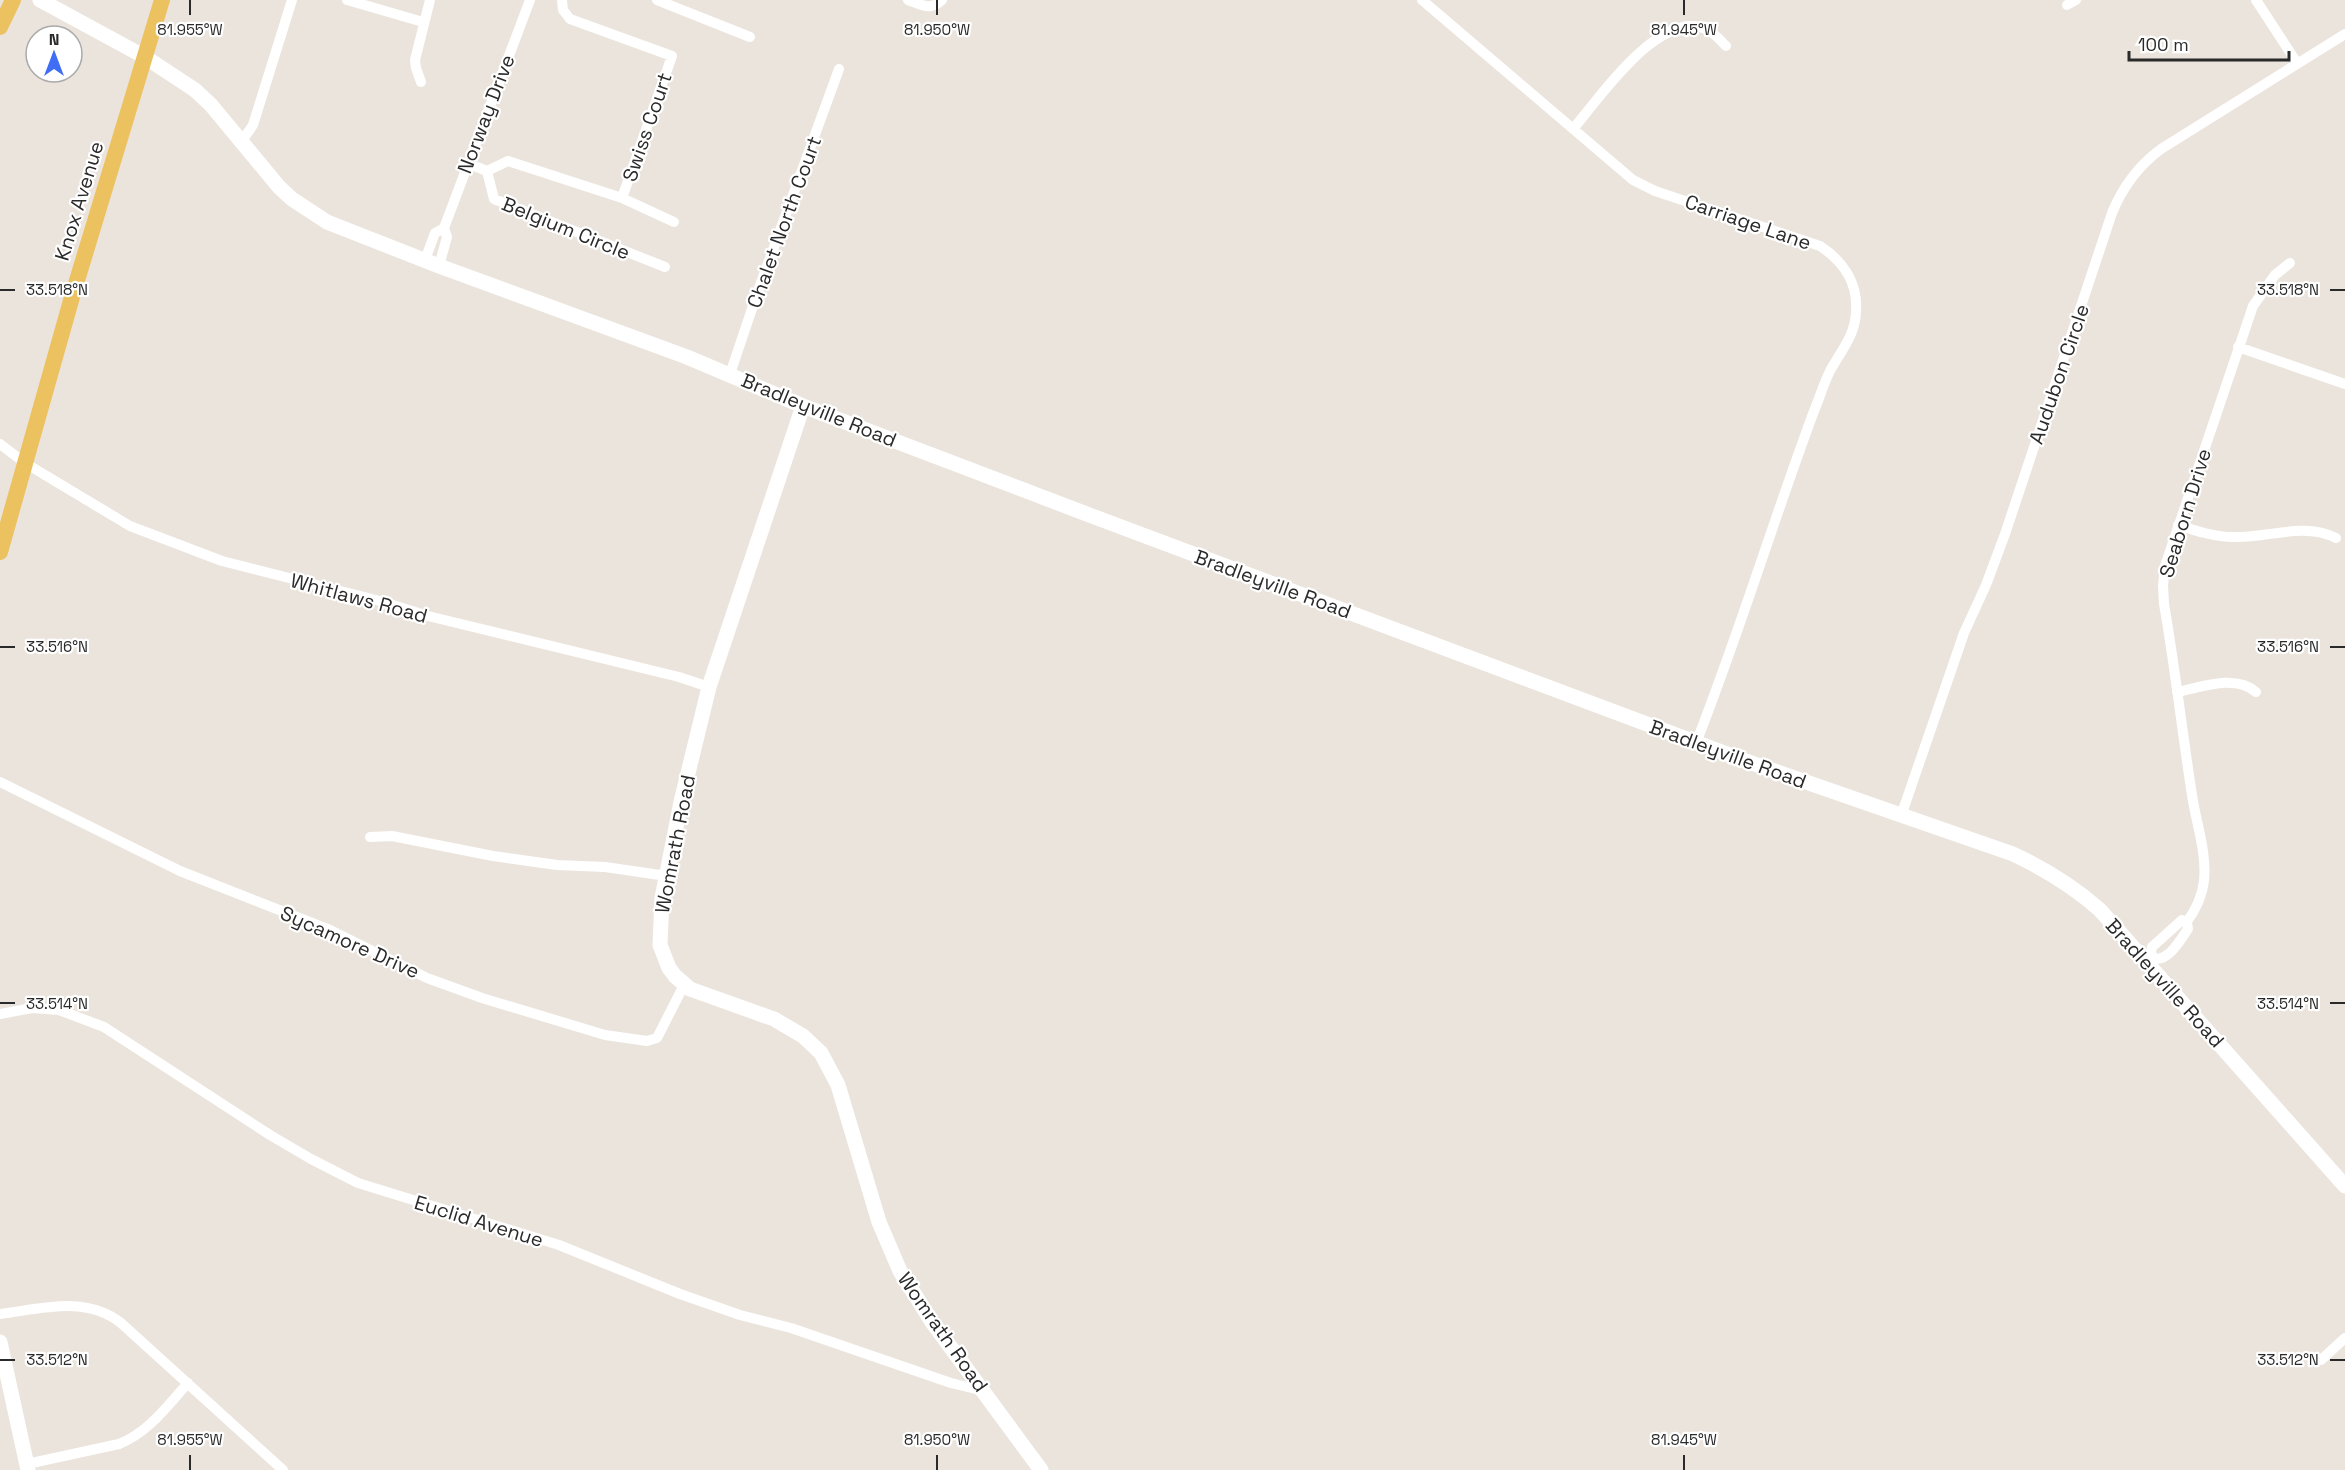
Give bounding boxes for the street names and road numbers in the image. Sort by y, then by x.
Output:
street label: Norway Drive [451,51,521,177]
street label: Swiss Court [616,69,678,185]
street label: Chalet North Court [741,132,827,312]
street label: Knox Avenue [49,138,109,264]
street label: Carriage Lane [1681,188,1815,256]
street label: Belgium Circle [498,190,634,266]
street label: Audubon Circle [2023,301,2095,447]
street label: Bradleyville Road [738,367,900,453]
street label: Seaborn Drive [2153,445,2217,581]
street label: Bradleyville Road [1191,544,1355,624]
street label: Whitlaws Road [288,567,430,629]
street label: Bradleyville Road [1646,714,1810,794]
street label: Womrath Road [649,773,701,915]
street label: Sycamore Drive [276,900,424,984]
street label: Bradleyville Road [2100,913,2230,1053]
street label: Euclid Avenue [411,1189,547,1253]
street label: Womrath Road [892,1267,994,1397]

